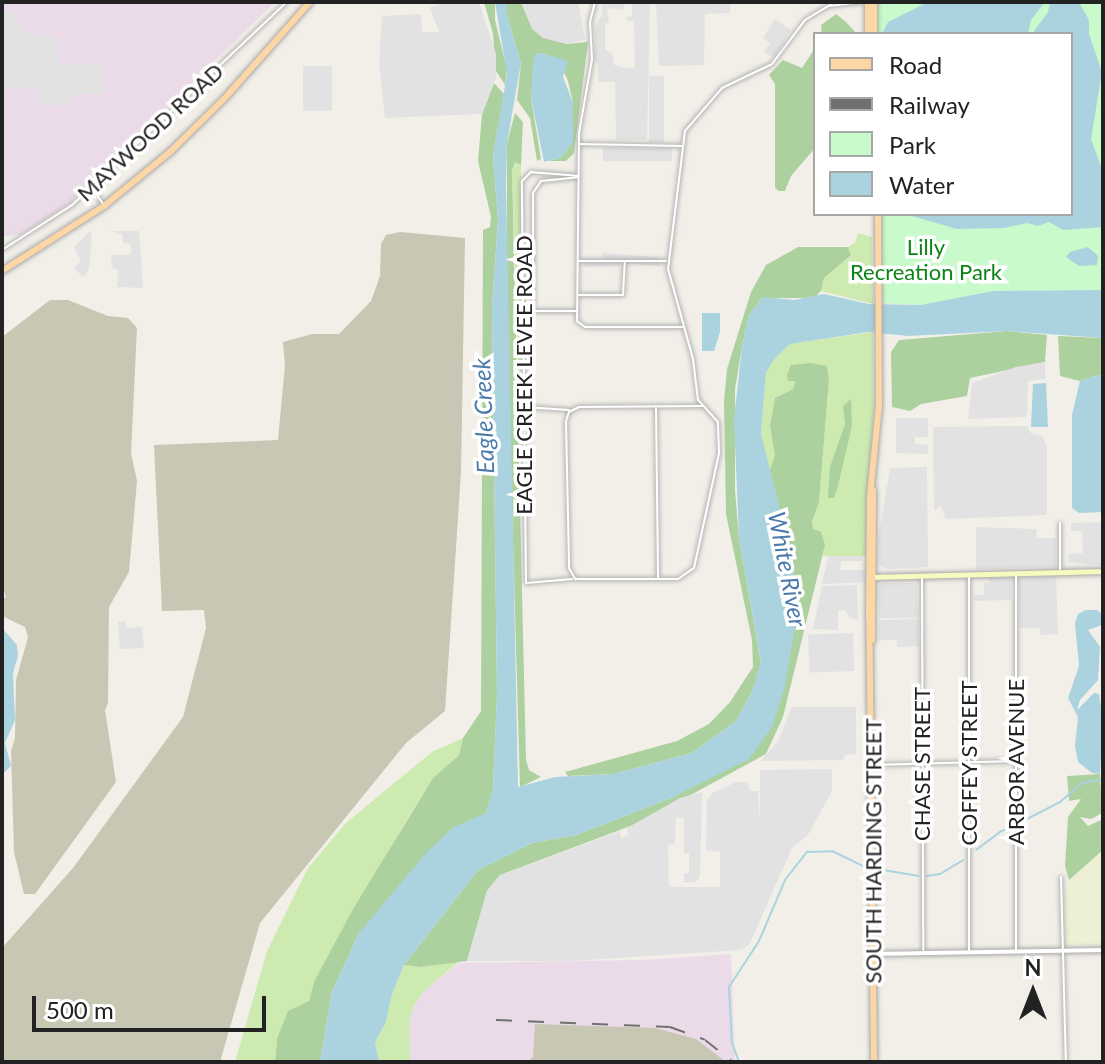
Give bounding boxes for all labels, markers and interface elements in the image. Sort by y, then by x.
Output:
legend [813,32,1073,216]
text: Road [889,50,942,79]
street label: MAYWOOD ROAD [71,58,229,206]
text: Railway [889,90,970,119]
text: Park [889,130,936,159]
text: Water [889,170,954,199]
park label: Lilly Recreation Park [850,233,1002,284]
street label: EAGLE CREEK LEVEE ROAD [511,235,537,515]
water label: Eagle Creek [467,358,499,474]
water label: White River [763,509,813,629]
street label: ARBOR AVENUE [1003,679,1029,845]
street label: COFFEY STREET [956,680,982,846]
street label: CHASE STREET [909,687,935,841]
street label: SOUTH HARDING STREET [860,718,886,984]
north arrow [993,952,1073,1032]
text: N [1025,954,1041,981]
scale bar [36,980,270,1030]
text: 500 m [46,995,114,1024]

